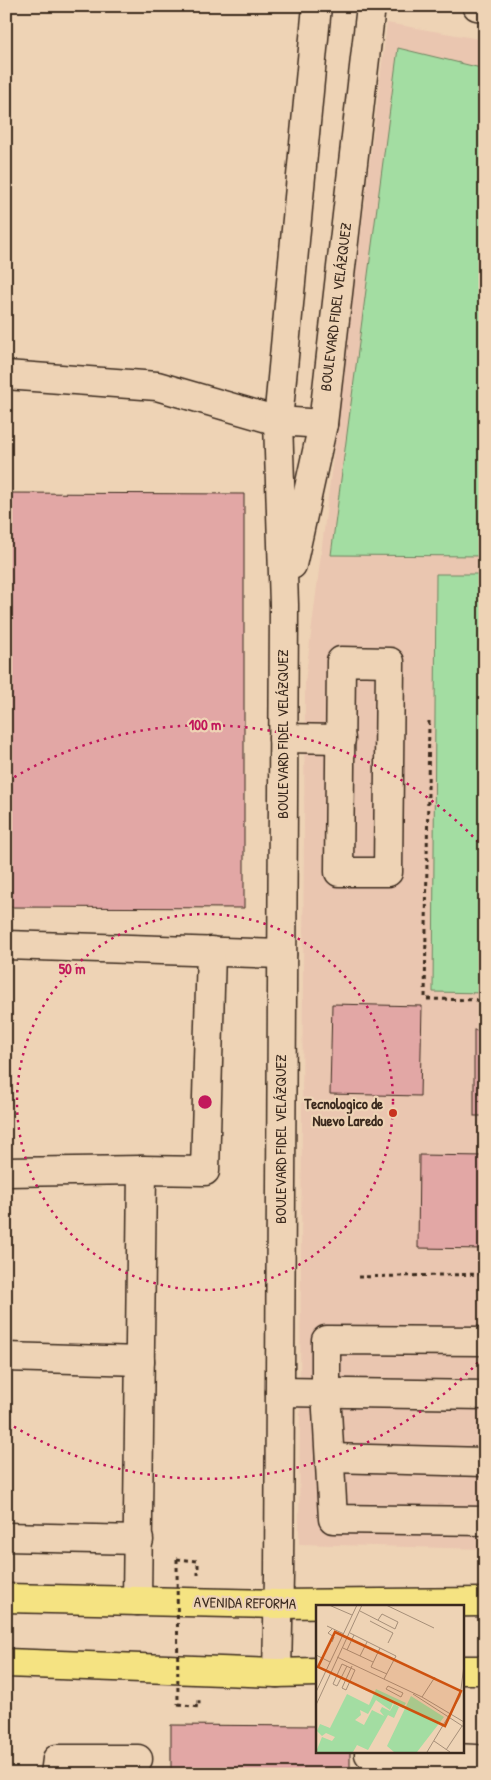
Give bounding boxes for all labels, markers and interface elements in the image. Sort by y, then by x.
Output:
street label: BOULEVARD FIDEL VELÁZQUEZ [315,221,356,392]
street label: BOULEVARD FIDEL VELÁZQUEZ [272,649,293,819]
text: 100 m [189,714,221,735]
text: 50 m [59,958,85,979]
street label: BOULEVARD FIDEL VELÁZQUEZ [270,1054,291,1224]
centre of rings [196,1093,214,1111]
place label: Tecnologico de Nuevo Laredo [303,1093,383,1131]
marker: Tecnologico de Nuevo Laredo [387,1107,399,1119]
street label: AVENIDA REFORMA [194,1591,297,1614]
inset map [316,1605,464,1752]

